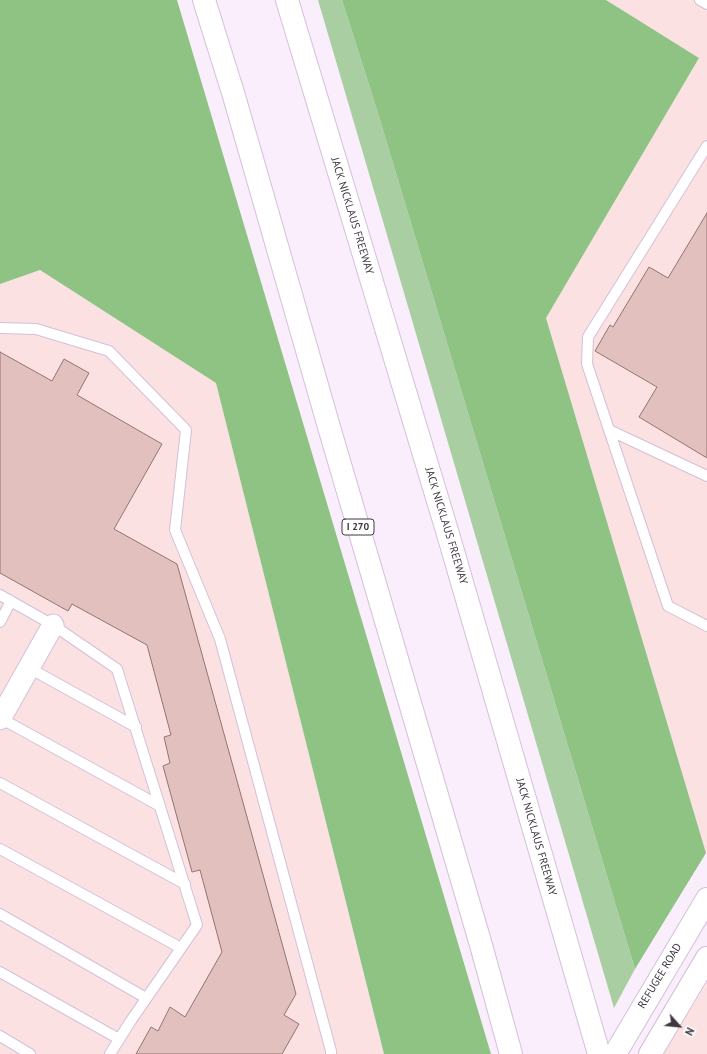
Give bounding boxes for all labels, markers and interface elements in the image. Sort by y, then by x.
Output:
street label: JACK NICKLAUS FREEWAY [328,156,376,276]
street label: JACK NICKLAUS FREEWAY [422,466,470,586]
road number: I 270 [342,519,374,535]
street label: JACK NICKLAUS FREEWAY [513,777,559,897]
street label: REFUGEE ROAD [635,941,685,1011]
north arrow [659,1006,699,1046]
text: N [682,1025,698,1038]

